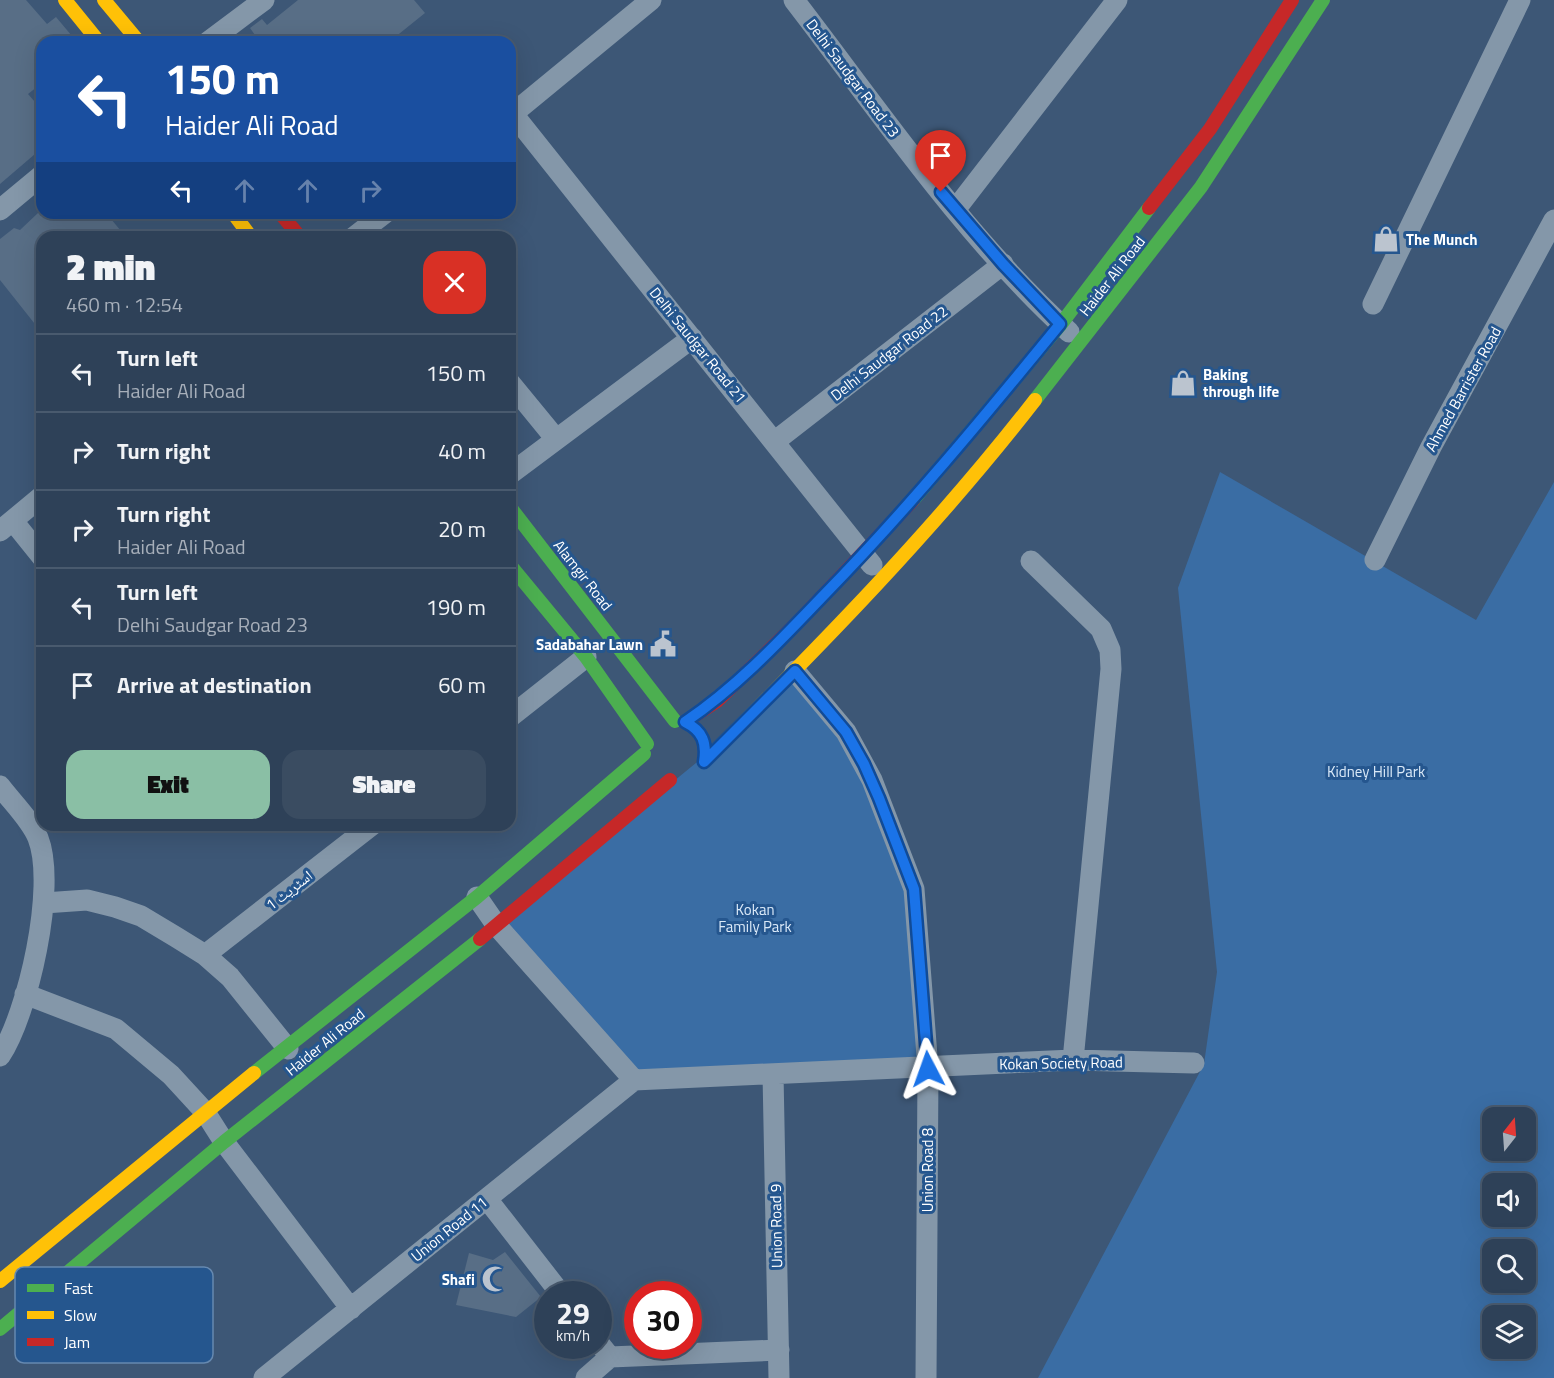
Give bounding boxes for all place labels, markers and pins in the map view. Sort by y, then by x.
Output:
pin [915,130,966,192]
shop icon: The Munch [1371,224,1401,254]
place label: The Munch [1406,228,1478,251]
place label: Baking through life [1203,363,1279,403]
shop icon: Baking through life [1168,368,1198,398]
public building icon: Sadabahar Lawn [648,629,678,659]
place label: Sadabahar Lawn [536,633,643,656]
mosque icon: Shafi [480,1264,510,1294]
place label: Shafi [442,1268,475,1291]

